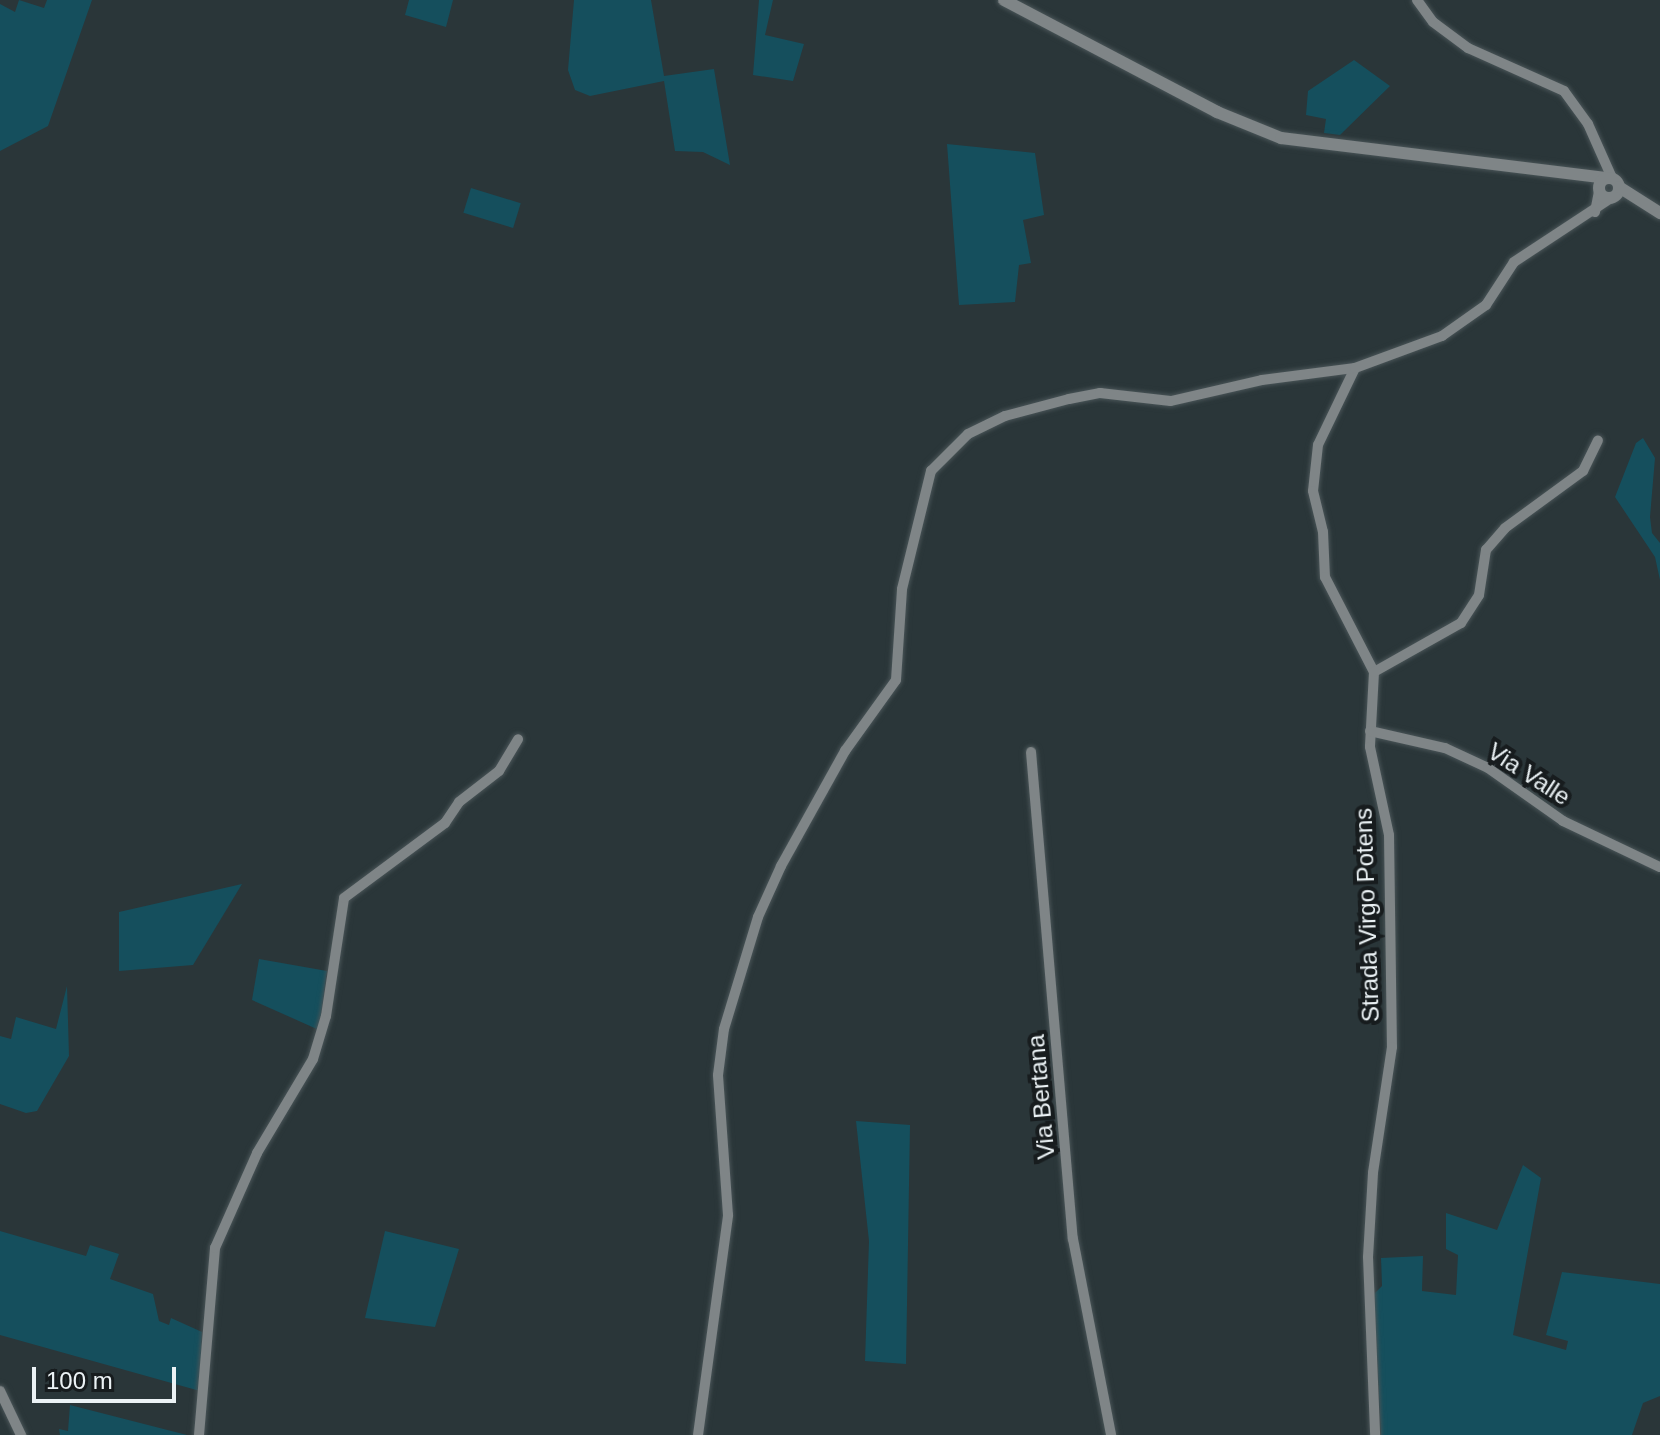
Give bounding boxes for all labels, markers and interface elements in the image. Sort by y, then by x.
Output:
street label: Via Valle [1482,737,1576,811]
street label: Strada Virgo Potens [1349,807,1385,1023]
street label: Via Bertana [1021,1033,1061,1161]
scale bar [36,1351,180,1401]
text: 100 m [46,1367,113,1394]

